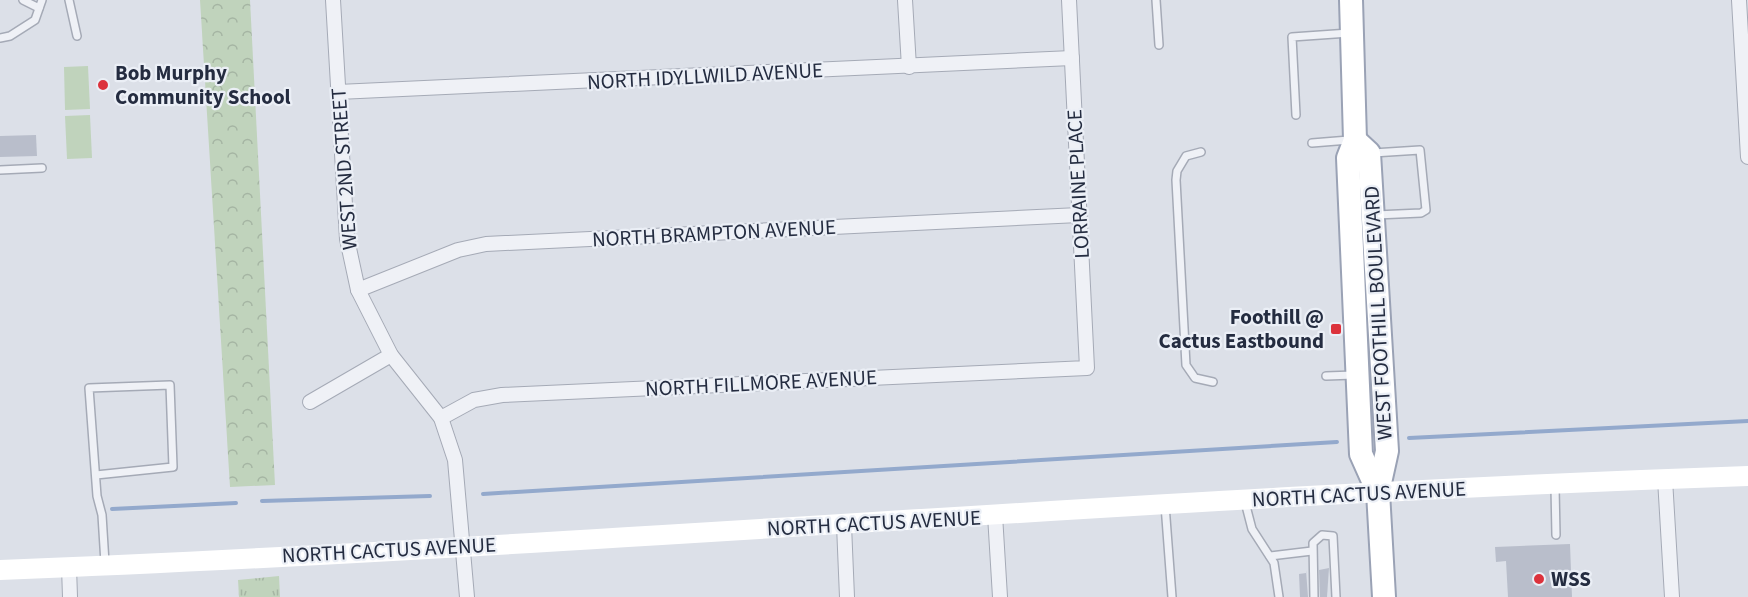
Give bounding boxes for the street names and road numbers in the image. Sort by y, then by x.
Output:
street label: NORTH IDYLLWILD AVENUE [586,55,824,97]
street label: WEST 2ND STREET [323,87,365,251]
street label: LORRAINE PLACE [1059,109,1097,259]
street label: WEST FOOTHILL BOULEVARD [1356,185,1400,441]
street label: NORTH BRAMPTON AVENUE [591,212,837,254]
street label: NORTH FILLMORE AVENUE [644,362,878,404]
street label: NORTH CACTUS AVENUE [1251,473,1467,515]
street label: NORTH CACTUS AVENUE [766,502,982,544]
street label: NORTH CACTUS AVENUE [281,529,497,571]

